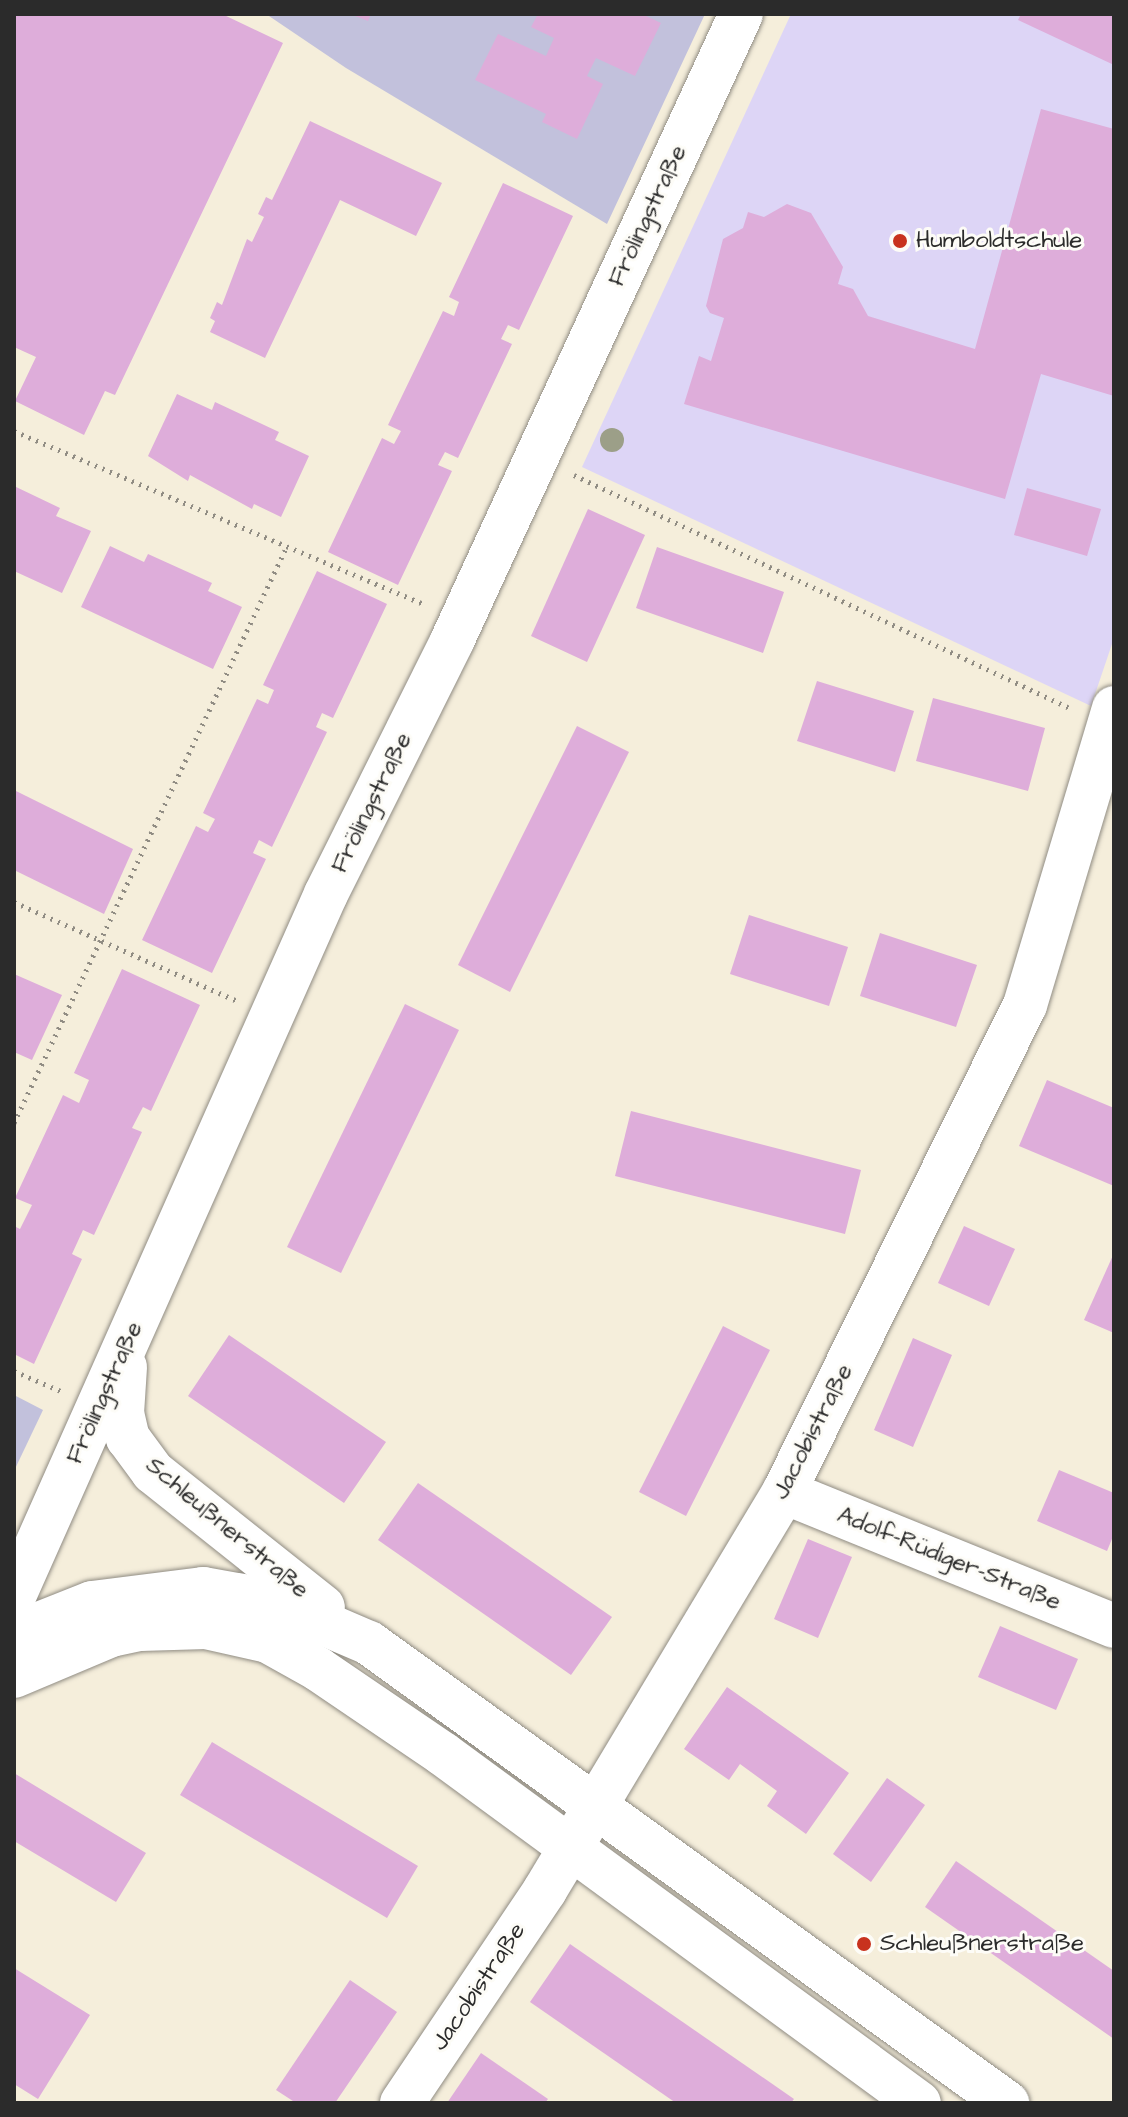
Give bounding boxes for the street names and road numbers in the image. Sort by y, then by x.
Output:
street label: Frölingstraße [603,141,693,291]
street label: Frölingstraße [326,728,418,878]
street label: Frölingstraße [61,1318,149,1468]
street label: Jacobistraße [767,1360,859,1504]
street label: Schleußnerstraße [140,1451,314,1605]
street label: Adolf-Rüdiger-Straße [833,1501,1065,1617]
street label: Jacobistraße [426,1918,532,2056]

